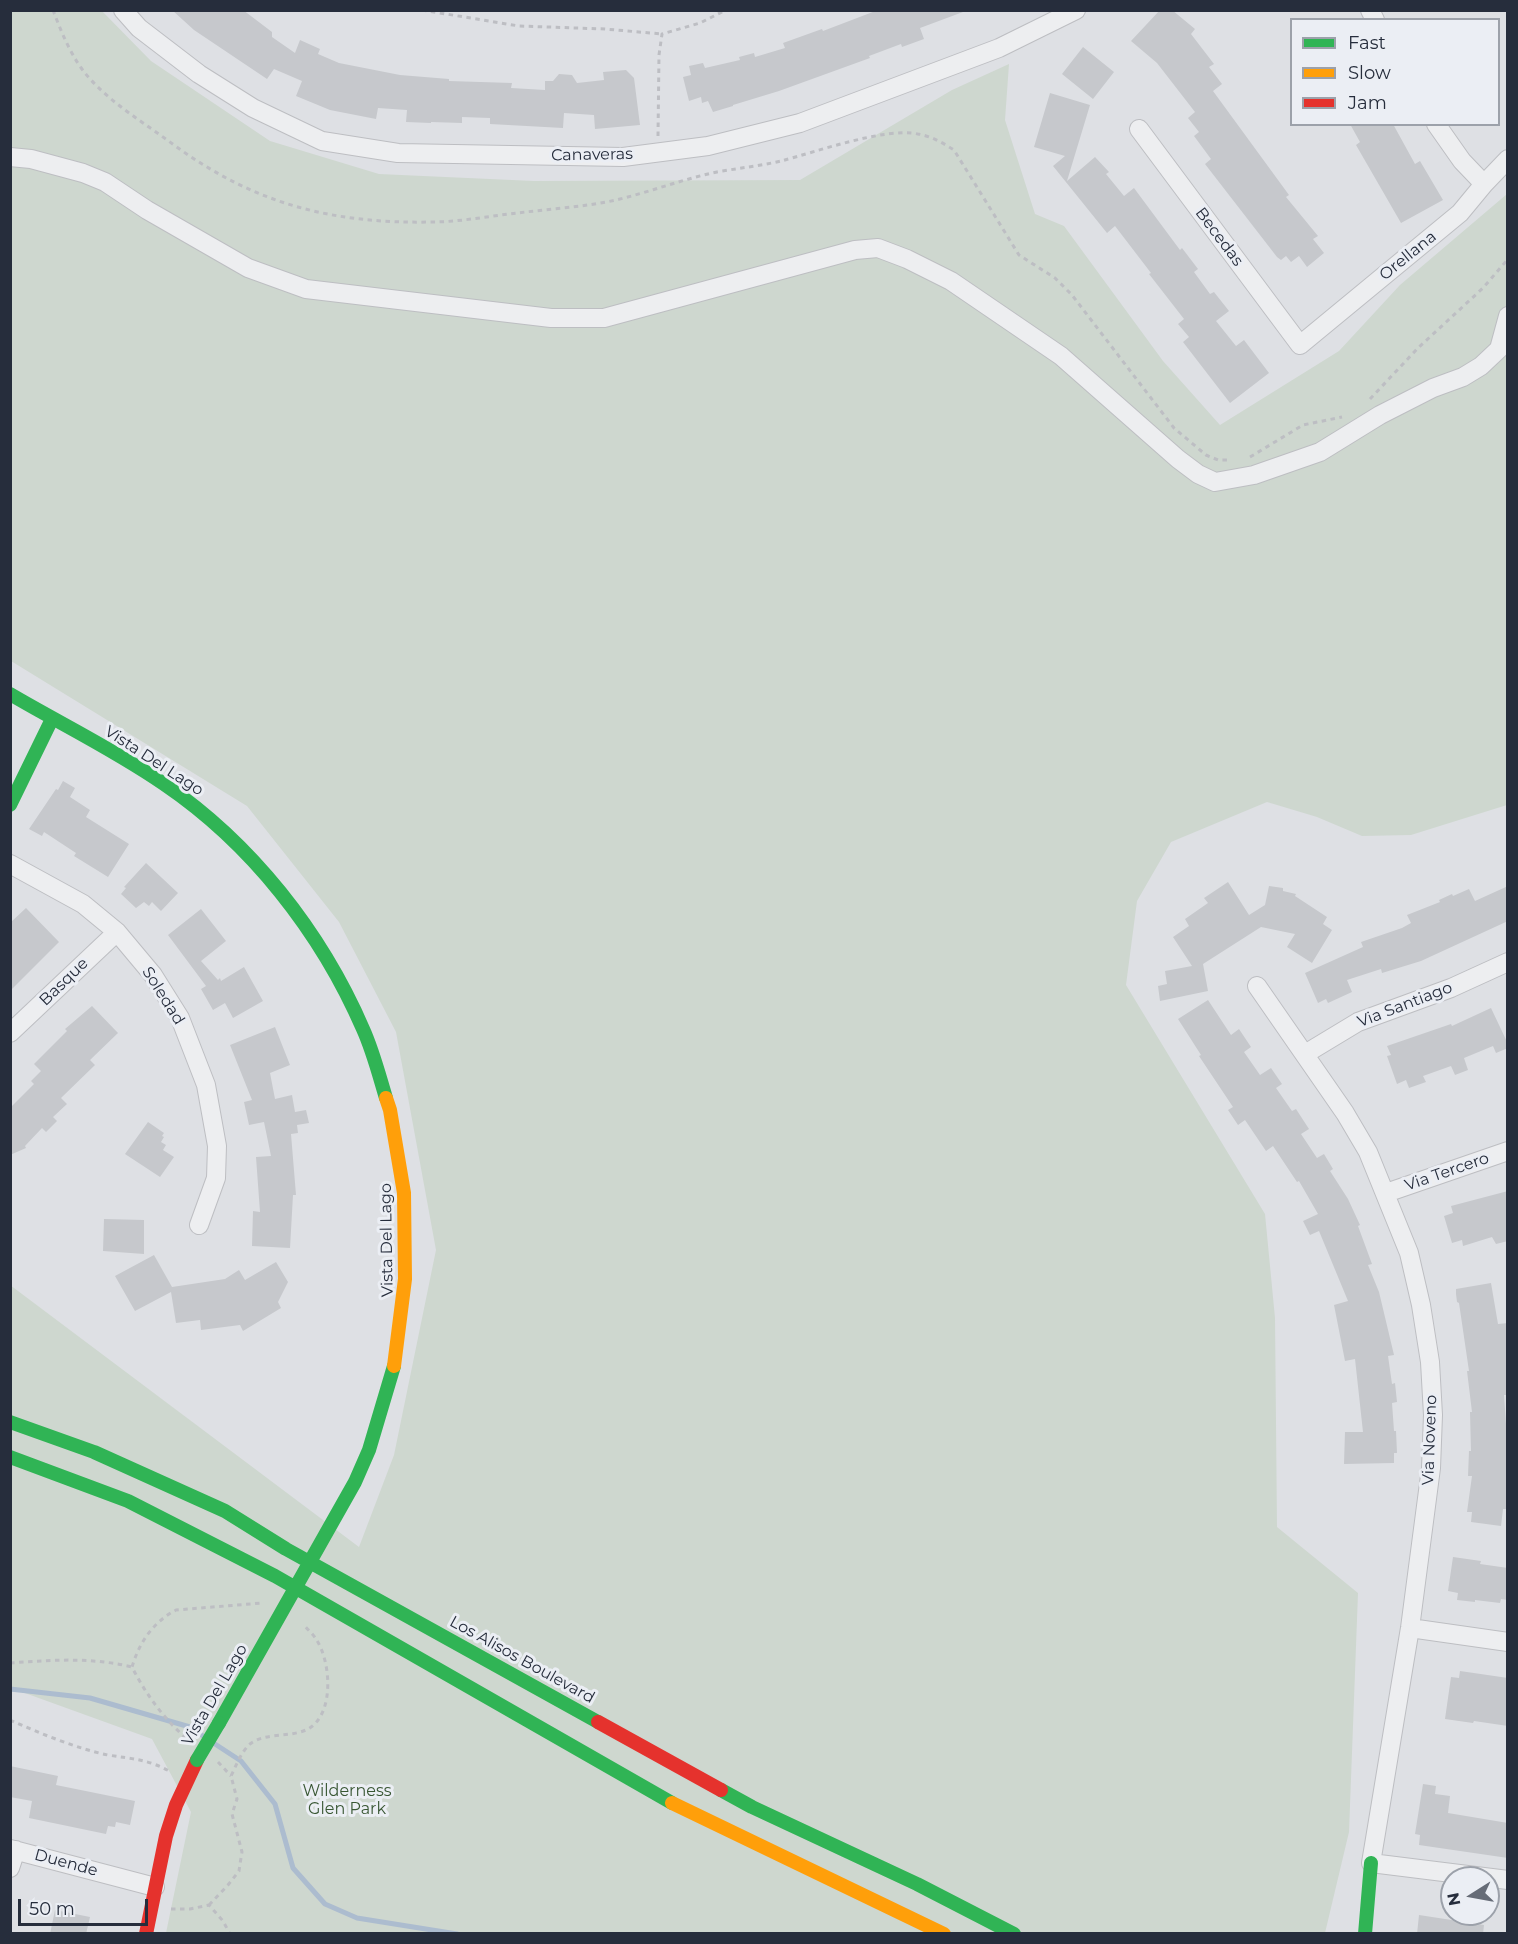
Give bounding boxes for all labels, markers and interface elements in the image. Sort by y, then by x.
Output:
legend [1290,18,1500,126]
text: Fast [1348,32,1386,54]
text: Slow [1348,62,1391,84]
text: Jam [1348,92,1387,114]
street label: Canaveras [551,145,633,165]
street label: Becedas [1191,204,1247,270]
street label: Orellana [1376,227,1440,285]
street label: Vista Del Lago [101,722,207,800]
street label: Basque [36,954,92,1010]
street label: Soledad [138,963,188,1029]
street label: Via Santiago [1355,978,1455,1032]
street label: Via Tercero [1402,1149,1492,1195]
street label: Vista Del Lago [376,1183,398,1297]
street label: Via Noveno [1419,1394,1441,1486]
street label: Los Alisos Boulevard [446,1612,598,1708]
street label: Vista Del Lago [178,1641,252,1749]
park label: Wilderness Glen Park [302,1781,392,1819]
street label: Duende [32,1845,100,1881]
north arrow [1440,1866,1500,1926]
scale bar [21,1887,152,1925]
text: N [1443,1891,1464,1907]
text: 50 m [29,1898,75,1920]

